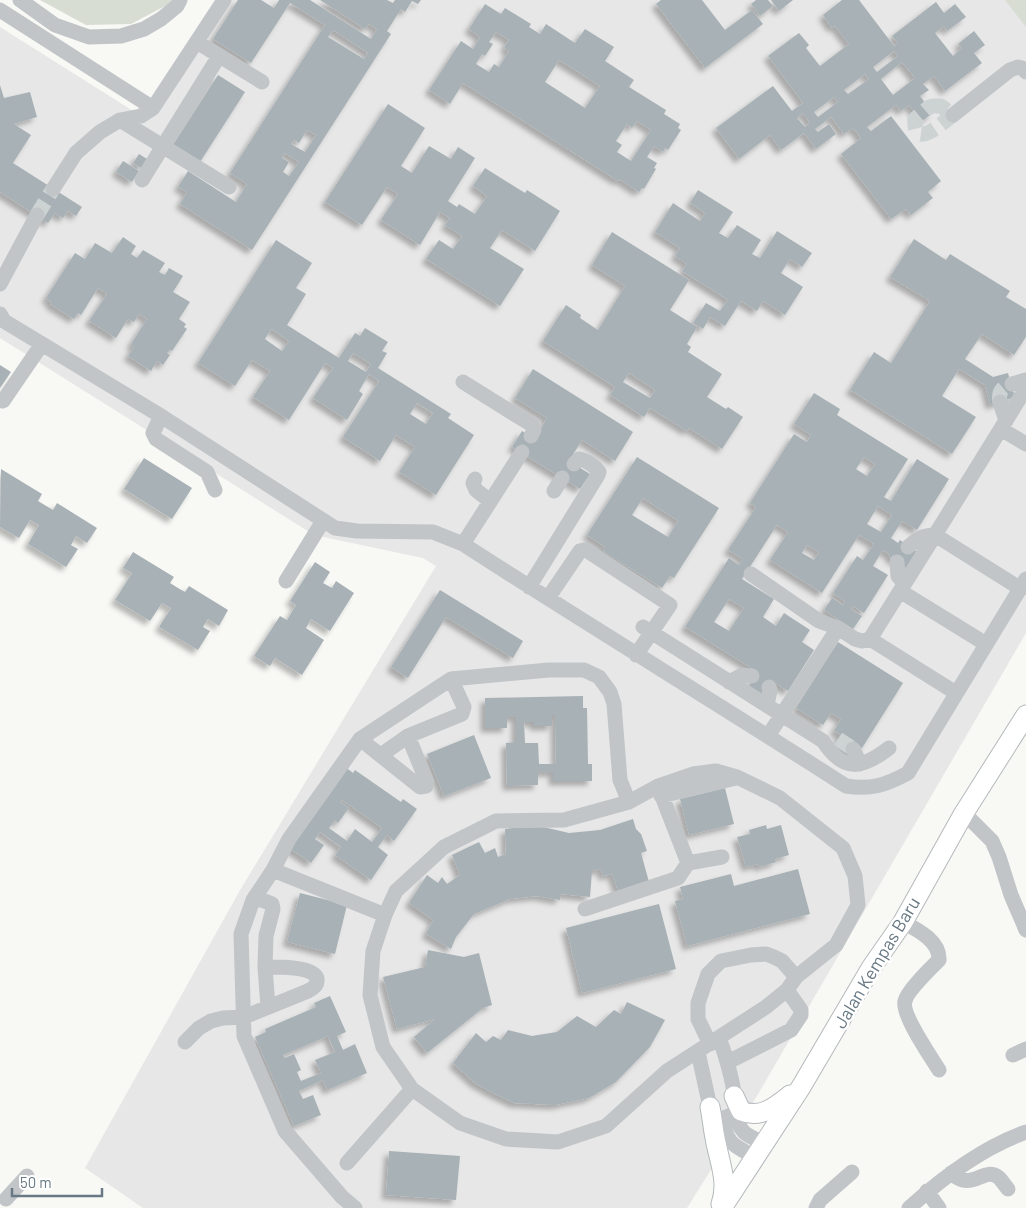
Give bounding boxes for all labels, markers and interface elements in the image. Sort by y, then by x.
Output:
street label: Jalan Kempas Baru [828,893,924,1032]
scale bar [12,1166,102,1198]
text: 50 m [20,1173,52,1191]

